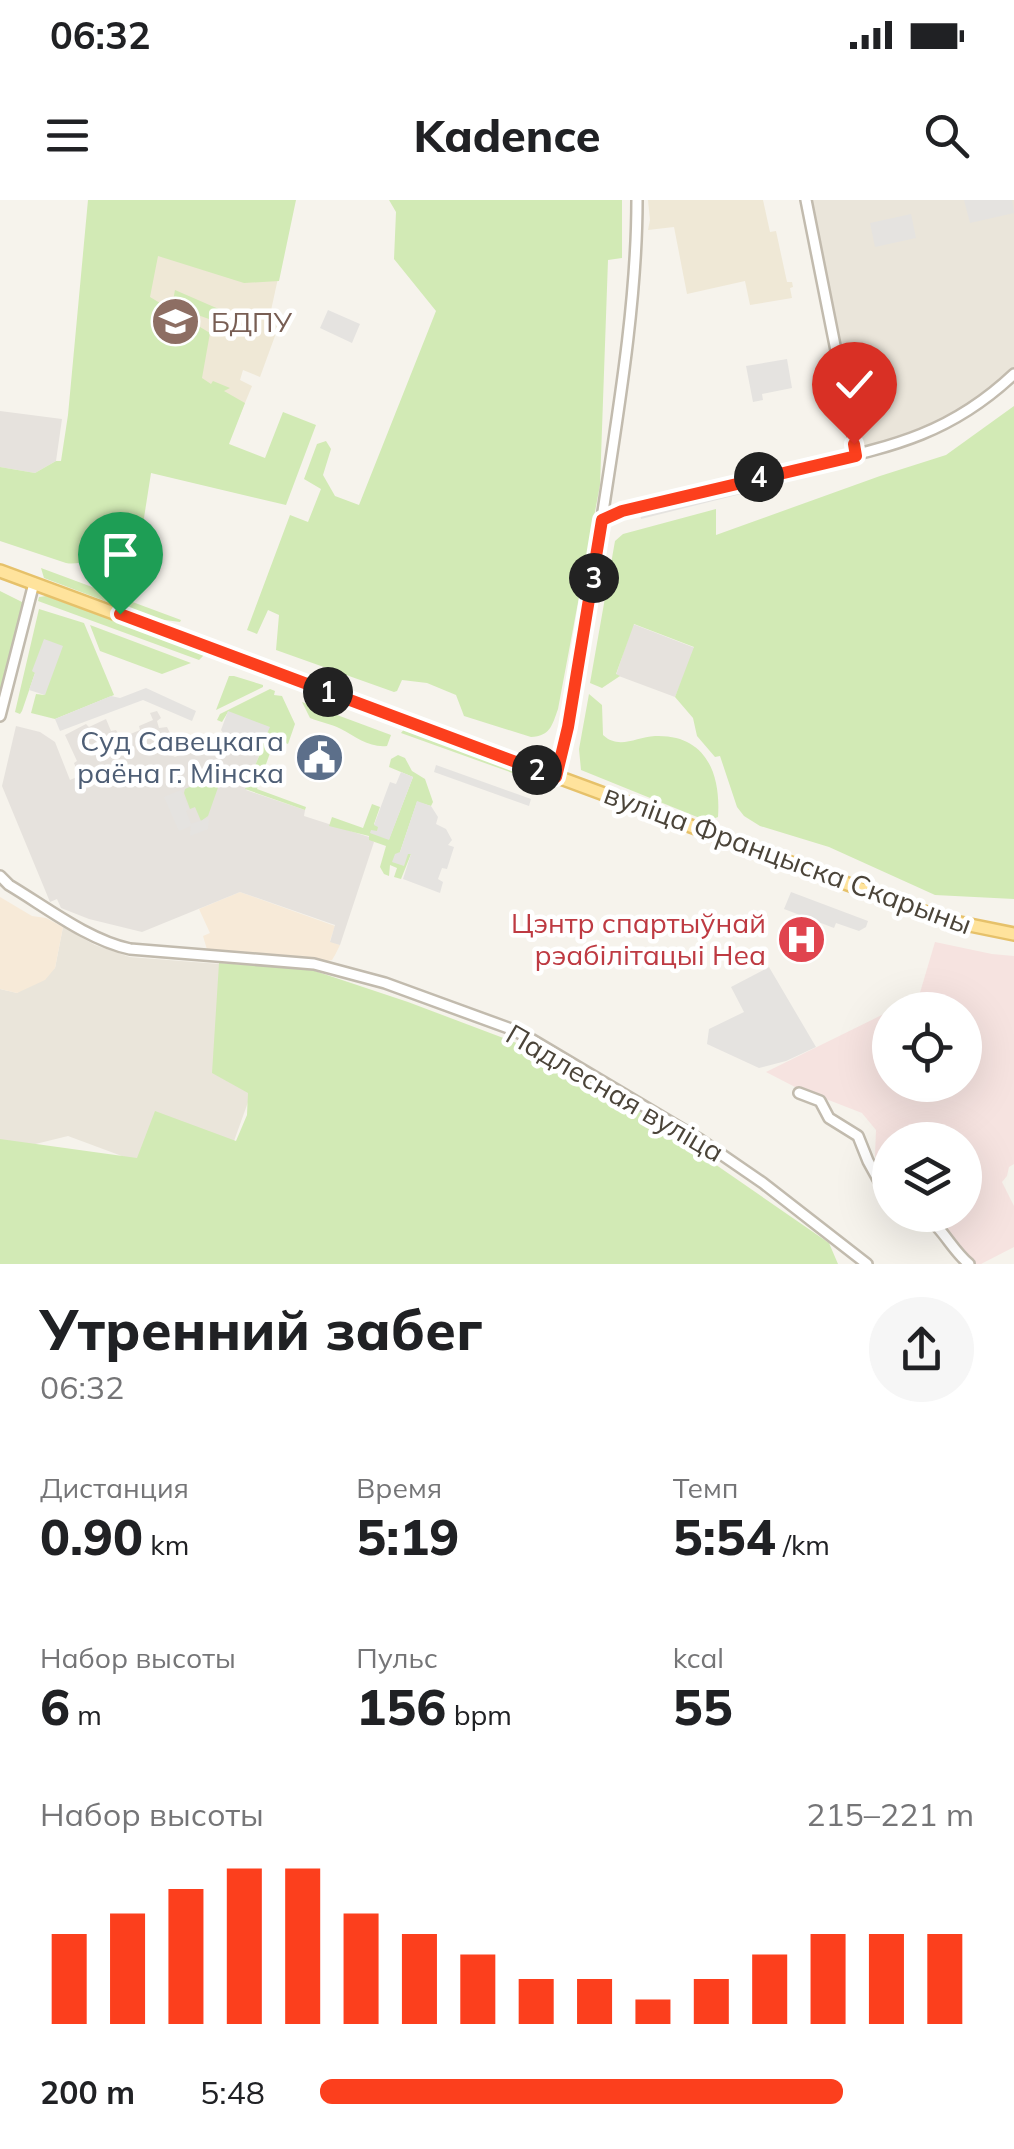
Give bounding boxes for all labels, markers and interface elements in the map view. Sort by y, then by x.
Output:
text: 06:32 [50,11,151,59]
text: Kadence [413,107,601,163]
icon: menu [40,108,95,163]
icon: search [919,108,974,163]
school or university icon: БДПУ [150,296,202,348]
place label: БДПУ [211,304,292,339]
pin [812,342,897,445]
icon: check [827,357,882,412]
pin: 4 [734,452,784,502]
text: 4 [751,459,767,494]
pin [78,512,163,615]
icon: arrive [93,527,148,582]
pin: 3 [569,553,619,603]
text: 3 [586,560,602,595]
pin: 1 [303,667,353,717]
text: 1 [320,674,336,709]
place label: Суд Савецкага раёна г. Мінска [77,723,284,790]
public building icon: Суд Савецкага раёна г. Мінска [293,731,345,783]
pin: 2 [512,745,562,795]
text: 2 [529,752,545,787]
street label: вуліца Францыска Скарыны [600,776,977,941]
place label: Цэнтр спартыўнай рэабілітацыі Неа [511,905,766,972]
hospital icon: Цэнтр спартыўнай рэабілітацыі Неа [775,913,827,965]
map controls [872,992,982,1232]
button: locate [872,992,982,1102]
street label: Падлесная вуліца [500,1016,730,1169]
button: layers [872,1122,982,1232]
text: Утренний забег [40,1295,483,1364]
button: share [869,1297,974,1402]
text: 06:32 [40,1367,124,1407]
text: Дистанция [40,1470,189,1505]
text: Время [356,1470,442,1505]
text: Темп [673,1470,738,1505]
text: 0.90 [40,1505,143,1568]
text: 5:19 [356,1505,459,1568]
text: 5:54 [673,1505,776,1568]
text: km [143,1527,189,1562]
text: /km [776,1527,830,1562]
text: Набор высоты [40,1640,236,1675]
text: Пульс [356,1640,438,1675]
text: kcal [673,1640,724,1675]
text: 6 [40,1675,70,1738]
text: 156 [356,1675,446,1738]
text: 55 [673,1675,733,1738]
text: m [70,1697,102,1732]
text: bpm [446,1697,512,1732]
text: Набор высоты [40,1794,264,1834]
text: 215–221 m [806,1794,974,1834]
text: 200 m [40,2072,135,2112]
text: 5:48 [200,2072,265,2112]

